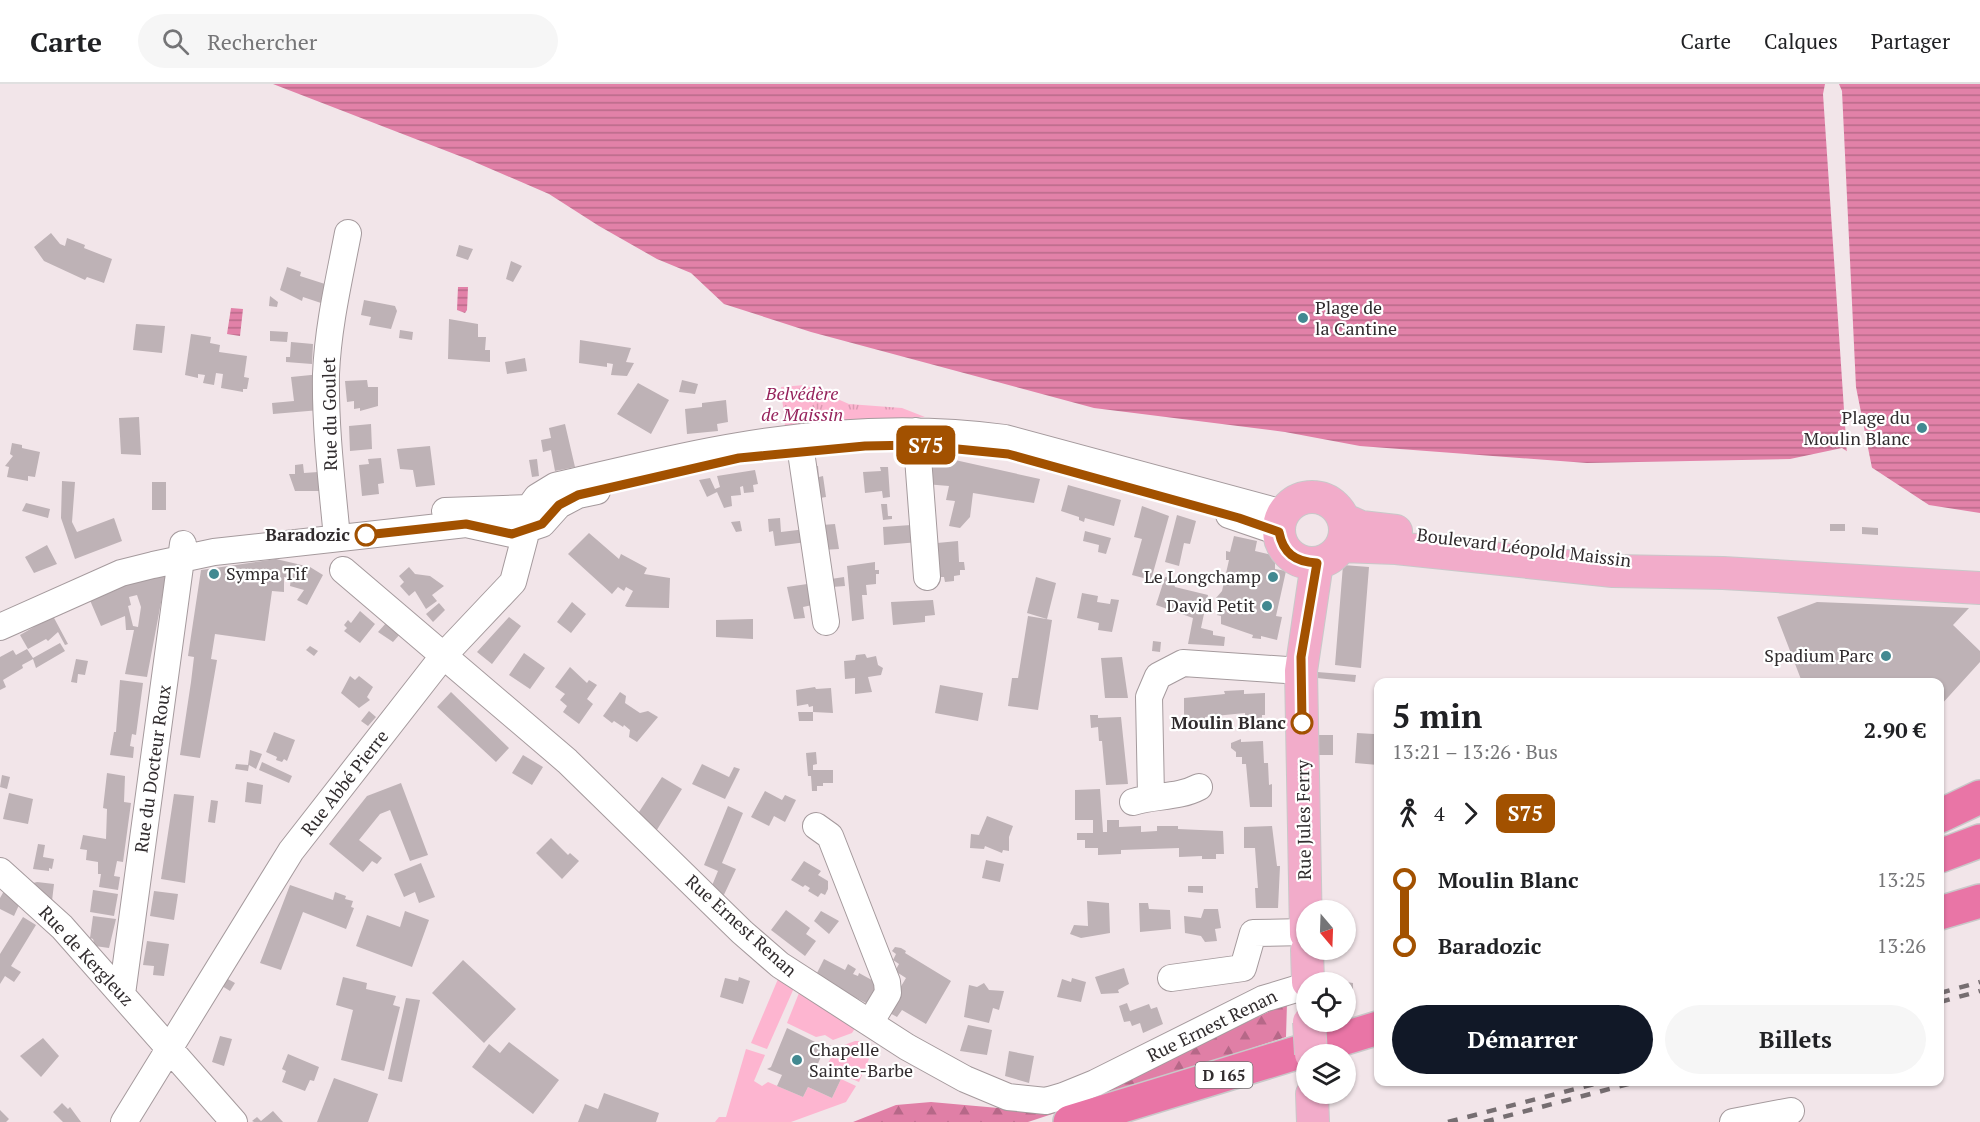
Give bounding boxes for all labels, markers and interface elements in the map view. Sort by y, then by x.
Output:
search box [138,14,558,68]
text: Carte [30,23,102,60]
icon: search [159,25,192,58]
text: Rechercher [207,27,317,56]
text: Carte [1681,27,1731,55]
text: Calques [1764,27,1838,55]
text: Partager [1871,27,1950,55]
place label: Plage de la Cantine [1315,295,1397,340]
marker: Plage de la Cantine [1296,311,1310,325]
street label: Rue du Goulet [316,357,342,471]
park label: Belvédère de Maissin [761,381,843,426]
place label: Plage du Moulin Blanc [1804,405,1910,450]
marker: Plage du Moulin Blanc [1915,421,1929,435]
line badge: S75 [892,426,960,464]
text: S75 [908,431,944,459]
place label: Baradozic [265,522,350,546]
street label: Boulevard Léopold Maissin [1416,522,1633,572]
marker: Baradozic [355,524,377,546]
place label: Sympa Tif [226,561,308,585]
place label: Le Longchamp [1144,564,1261,588]
marker: Sympa Tif [207,567,221,581]
marker: Le Longchamp [1266,570,1280,584]
place label: David Petit [1166,593,1255,617]
marker: David Petit [1260,599,1274,613]
place label: Spadium Parc [1764,643,1874,667]
marker: Spadium Parc [1879,649,1893,663]
street label: Rue du Docteur Roux [128,683,176,854]
text: 5 min [1392,694,1482,737]
place label: Moulin Blanc [1171,710,1286,734]
marker: Moulin Blanc [1291,712,1313,734]
text: 2.90 € [1864,715,1926,744]
street label: Rue Abbé Pierre [295,724,393,840]
text: 13:21 – 13:26 · Bus [1392,738,1558,765]
street label: Rue Jules Ferry [1290,759,1316,880]
icon: walk [1392,797,1425,830]
icon: forward [1454,797,1487,830]
text: S75 [1508,799,1543,827]
text: 4 [1434,800,1445,827]
text: Moulin Blanc [1438,865,1579,894]
text: 13:25 [1877,866,1926,893]
street label: Rue Ernest Renan [681,869,803,982]
street label: Rue de Kergleuz [34,900,139,1010]
north arrow [1296,900,1356,960]
map controls [1296,900,1356,1104]
text: Baradozic [1438,931,1542,960]
text: 13:26 [1877,932,1926,959]
button: locate [1296,972,1356,1032]
street label: Rue Ernest Renan [1143,983,1281,1067]
button: Démarrer [1392,1005,1653,1074]
button: Billets [1665,1005,1926,1074]
place label: Chapelle Sainte-Barbe [809,1037,913,1082]
button: layers [1296,1044,1356,1104]
marker: Chapelle Sainte-Barbe [790,1053,804,1067]
road number: D 165 [1196,1062,1252,1088]

